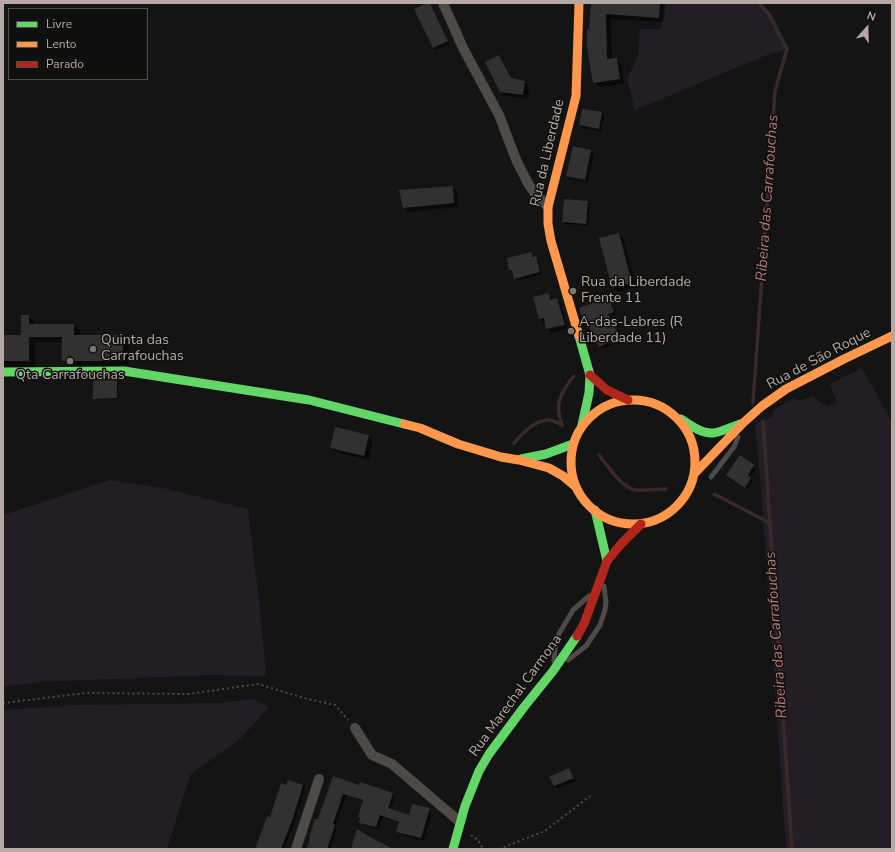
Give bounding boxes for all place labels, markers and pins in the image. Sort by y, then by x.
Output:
place label: Rua da Liberdade Frente 11 [581,275,691,308]
marker: Rua da Liberdade Frente 11 [568,286,578,296]
place label: A-das-Lebres (R Liberdade 11) [579,315,683,348]
marker: A-das-Lebres (R Liberdade 11) [566,326,576,336]
place label: Quinta das Carrafouchas [101,333,184,366]
marker: Quinta das Carrafouchas [88,344,98,354]
marker: Qta Carrafouchas [65,356,75,366]
place label: Qta Carrafouchas [15,368,125,384]

